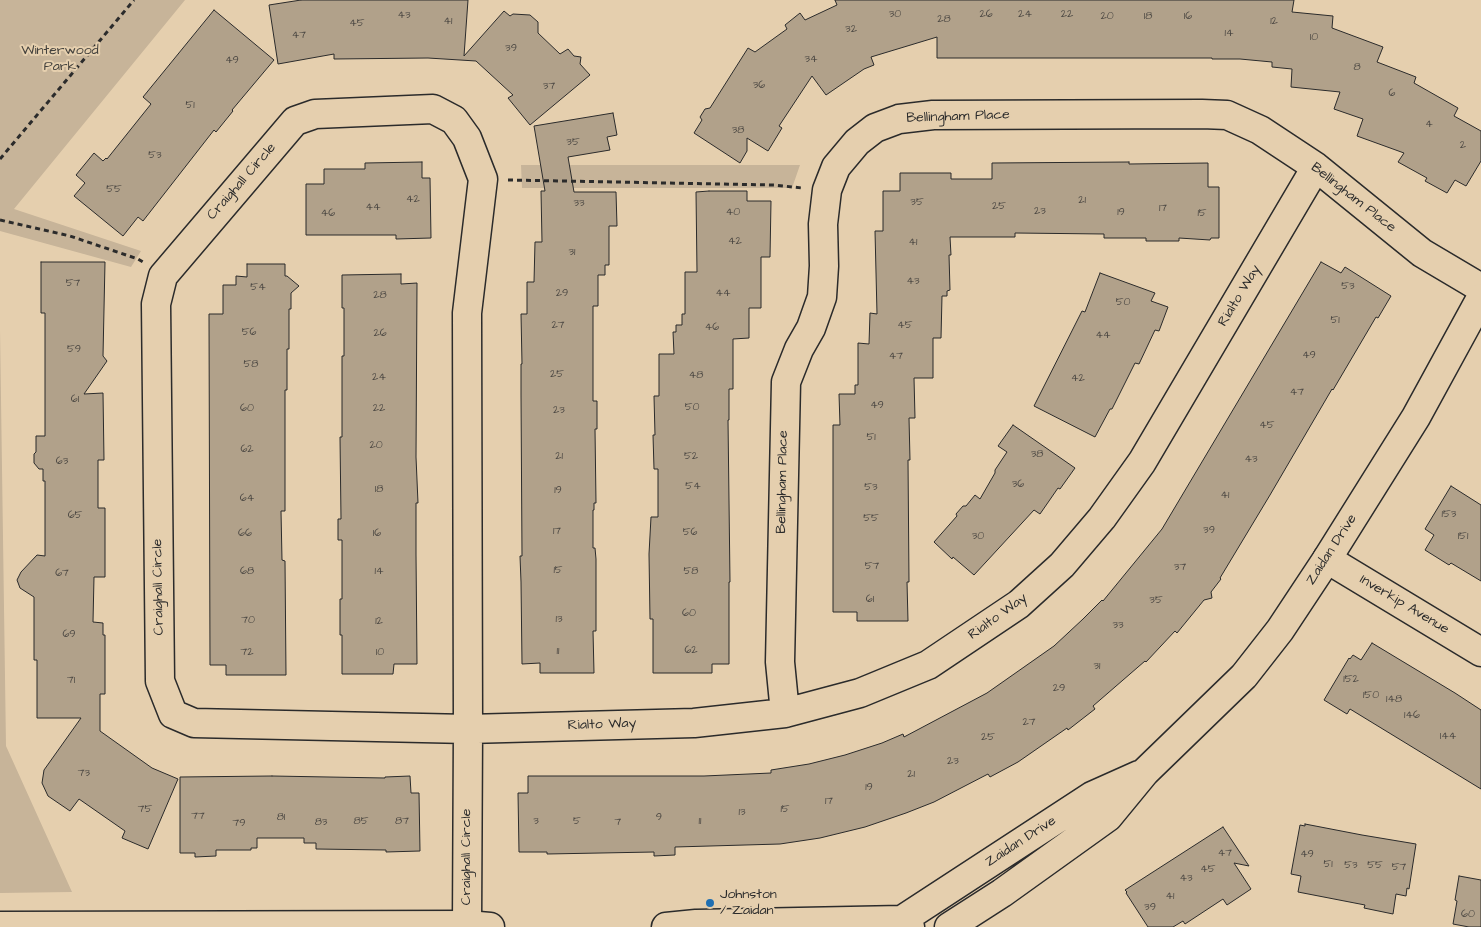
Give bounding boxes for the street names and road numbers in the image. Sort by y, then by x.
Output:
street label: Bellingham Place [906,107,1010,127]
street label: Craighall Circle [204,140,280,224]
street label: Bellingham Place [1307,160,1399,236]
street label: Rialto Way [1215,262,1265,330]
street label: Bellingham Place [774,430,792,534]
street label: Zaidan Drive [1303,512,1361,588]
street label: Craighall Circle [150,539,168,635]
street label: Inverkip Avenue [1356,572,1452,638]
street label: Rialto Way [965,590,1031,644]
street label: Rialto Way [567,715,637,735]
street label: Craighall Circle [459,809,475,905]
street label: Zaidan Drive [983,813,1059,871]

